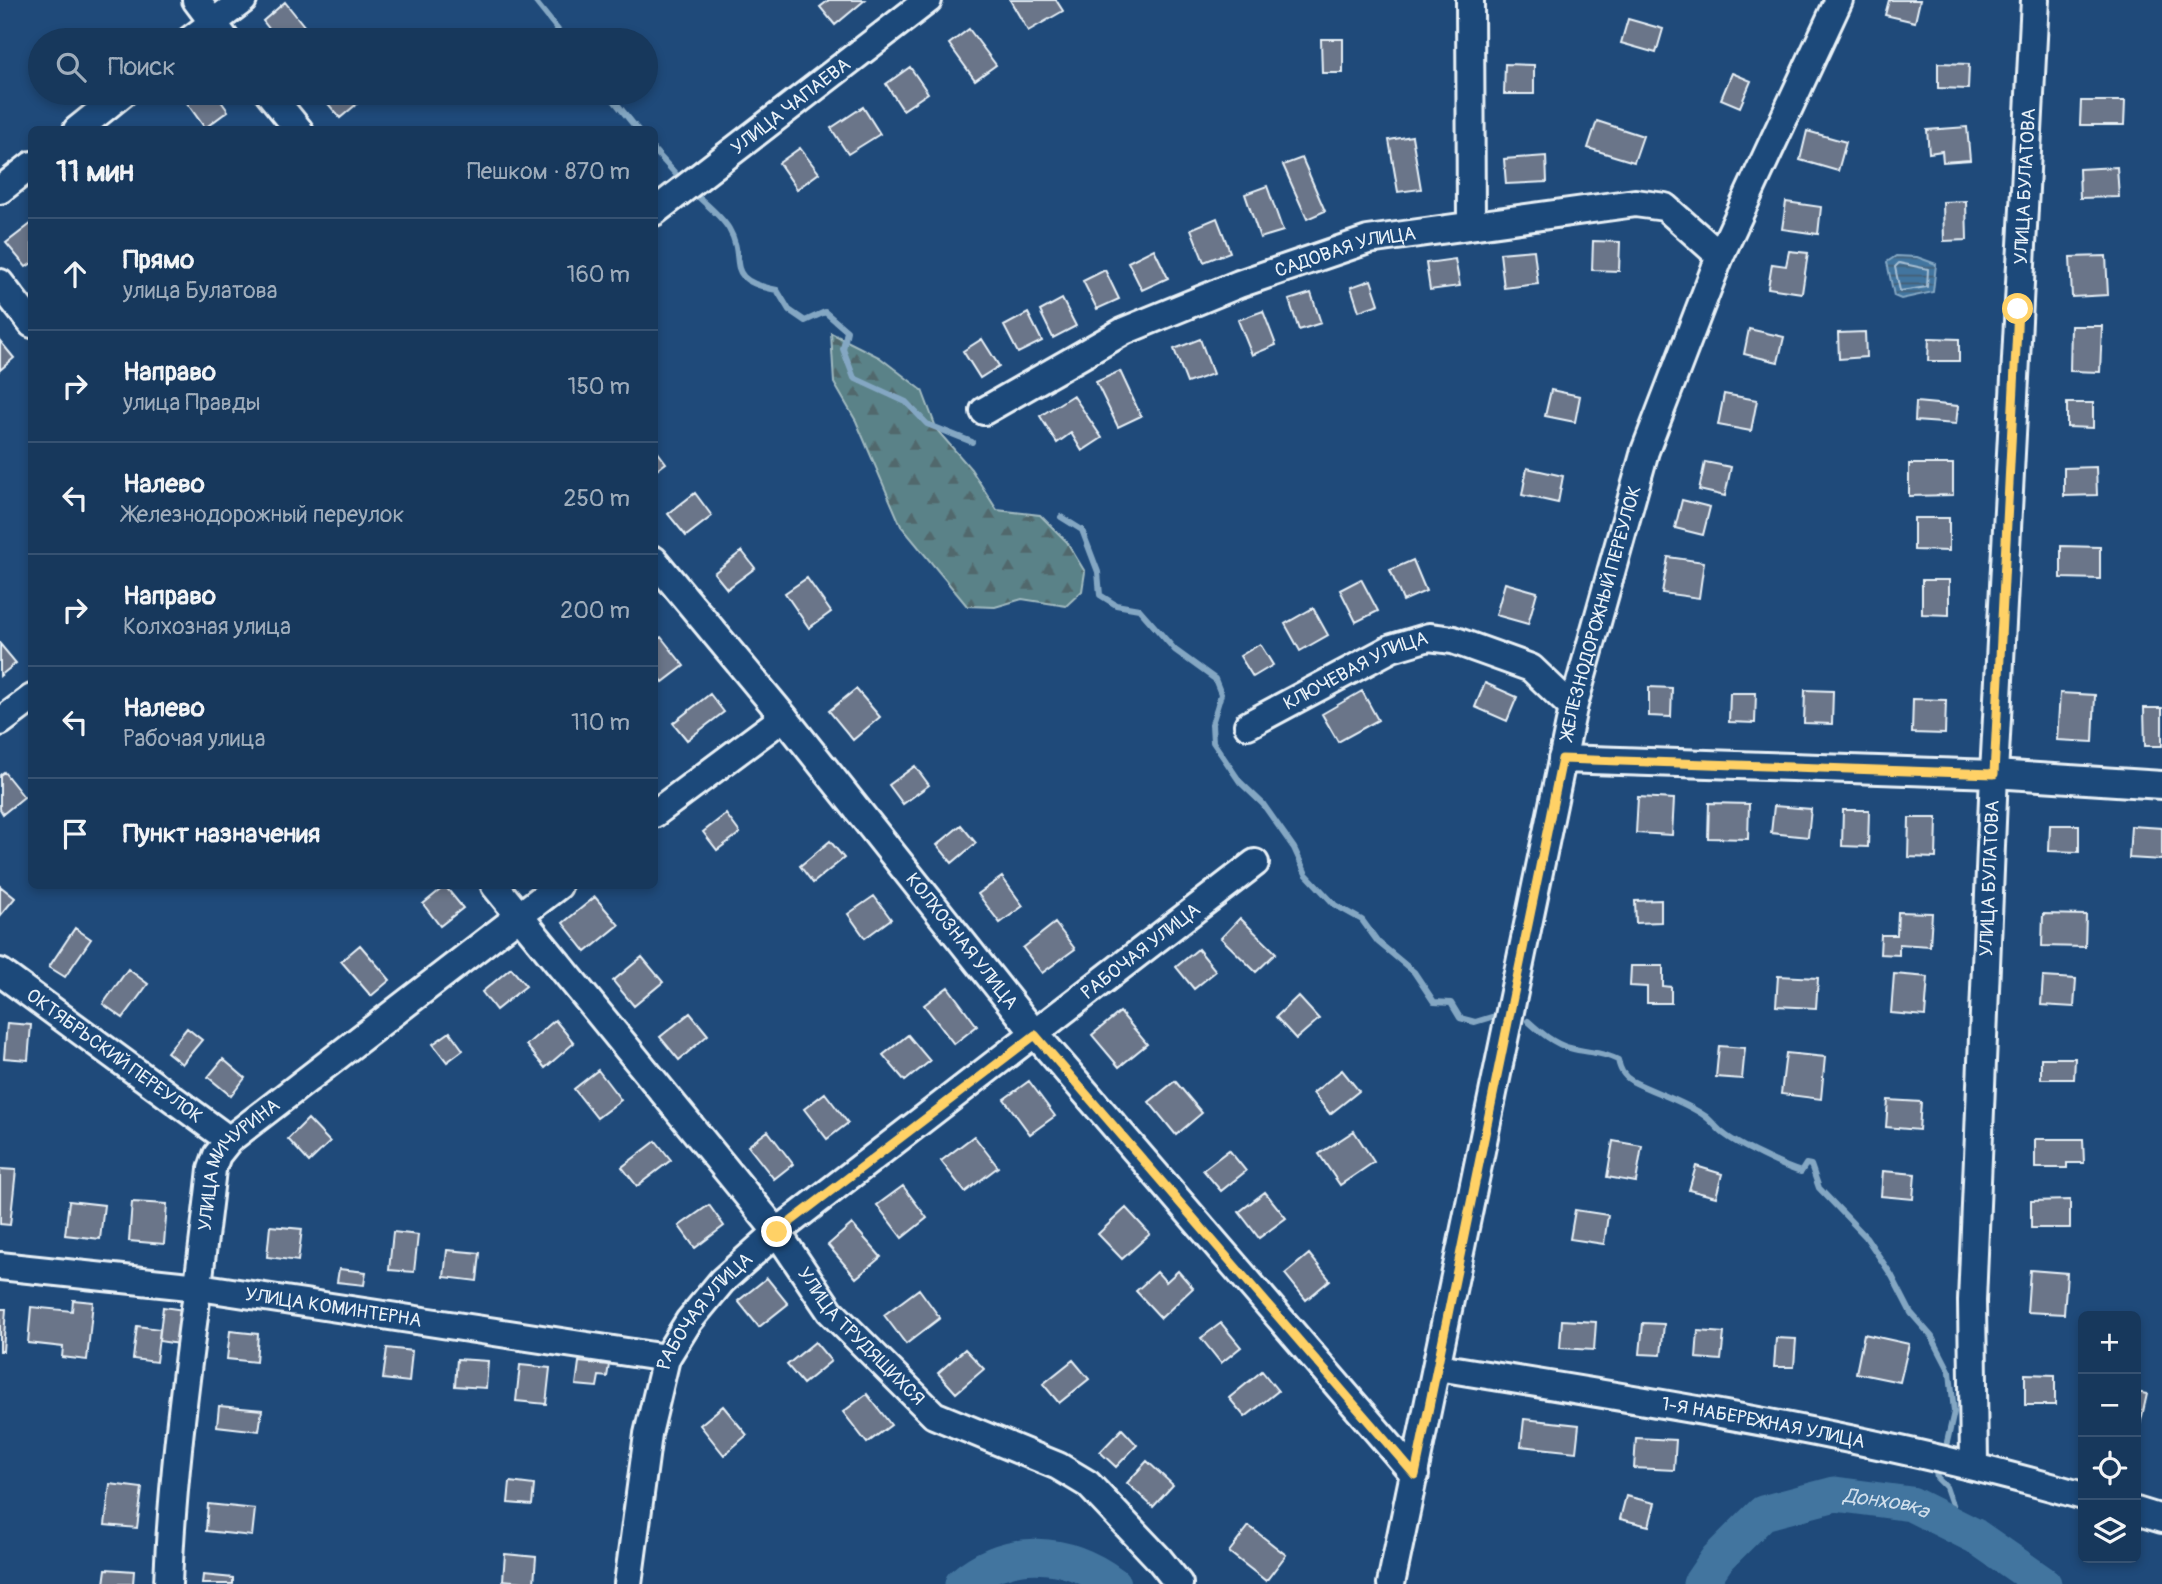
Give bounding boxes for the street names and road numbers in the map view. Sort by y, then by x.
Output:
street label: УЛИЦА ЧАПАЕВА [726,52,855,160]
street label: УЛИЦА БУЛАТОВА [2009,108,2041,265]
street label: САДОВАЯ УЛИЦА [1272,222,1417,283]
street label: ЖЕЛЕЗНОДОРОЖНЫЙ ПЕРЕУЛОК [1554,483,1647,745]
street label: КЛЮЧЕВАЯ УЛИЦА [1279,626,1431,716]
street label: УЛИЦА БУЛАТОВА [1974,800,2005,957]
street label: КОЛХОЗНАЯ УЛИЦА [900,868,1023,1014]
street label: РАБОЧАЯ УЛИЦА [1076,898,1205,1005]
street label: ОКТЯБРЬСКИЙ ПЕРЕУЛОК [22,983,207,1129]
street label: УЛИЦА МИЧУРИНА [193,1093,285,1232]
street label: РАБОЧАЯ УЛИЦА [652,1247,758,1372]
street label: УЛИЦА ТРУДЯЩИХСЯ [792,1263,930,1411]
street label: УЛИЦА КОМИНТЕРНА [243,1282,423,1333]
street label: 1-Я НАБЕРЕЖНАЯ УЛИЦА [1660,1392,1867,1454]

